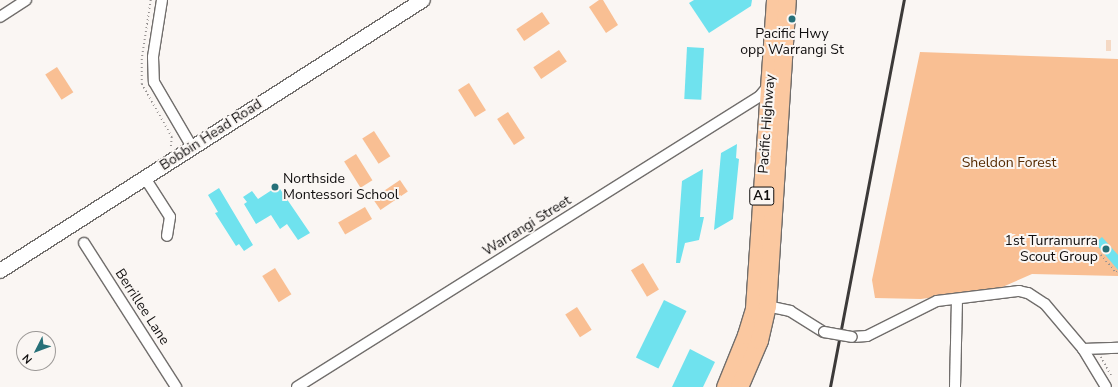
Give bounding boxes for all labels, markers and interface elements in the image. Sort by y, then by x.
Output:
marker: Pacific Hwy opp Warrangi St [787,14,797,24]
place label: Pacific Hwy opp Warrangi St [740,26,844,58]
street label: Pacific Highway [755,74,779,174]
street label: Bobbin Head Road [157,96,265,174]
park label: Sheldon Forest [962,155,1056,171]
place label: Northside Montessori School [283,171,399,204]
marker: Northside Montessori School [270,182,280,192]
road number: A1 [749,185,775,207]
street label: Warrangi Street [480,192,574,260]
place label: 1st Turramurra Scout Group [1005,233,1098,266]
marker: 1st Turramurra Scout Group [1101,244,1111,254]
street label: Berrillee Lane [111,266,173,348]
north arrow [16,331,56,371]
text: N [19,351,36,367]

